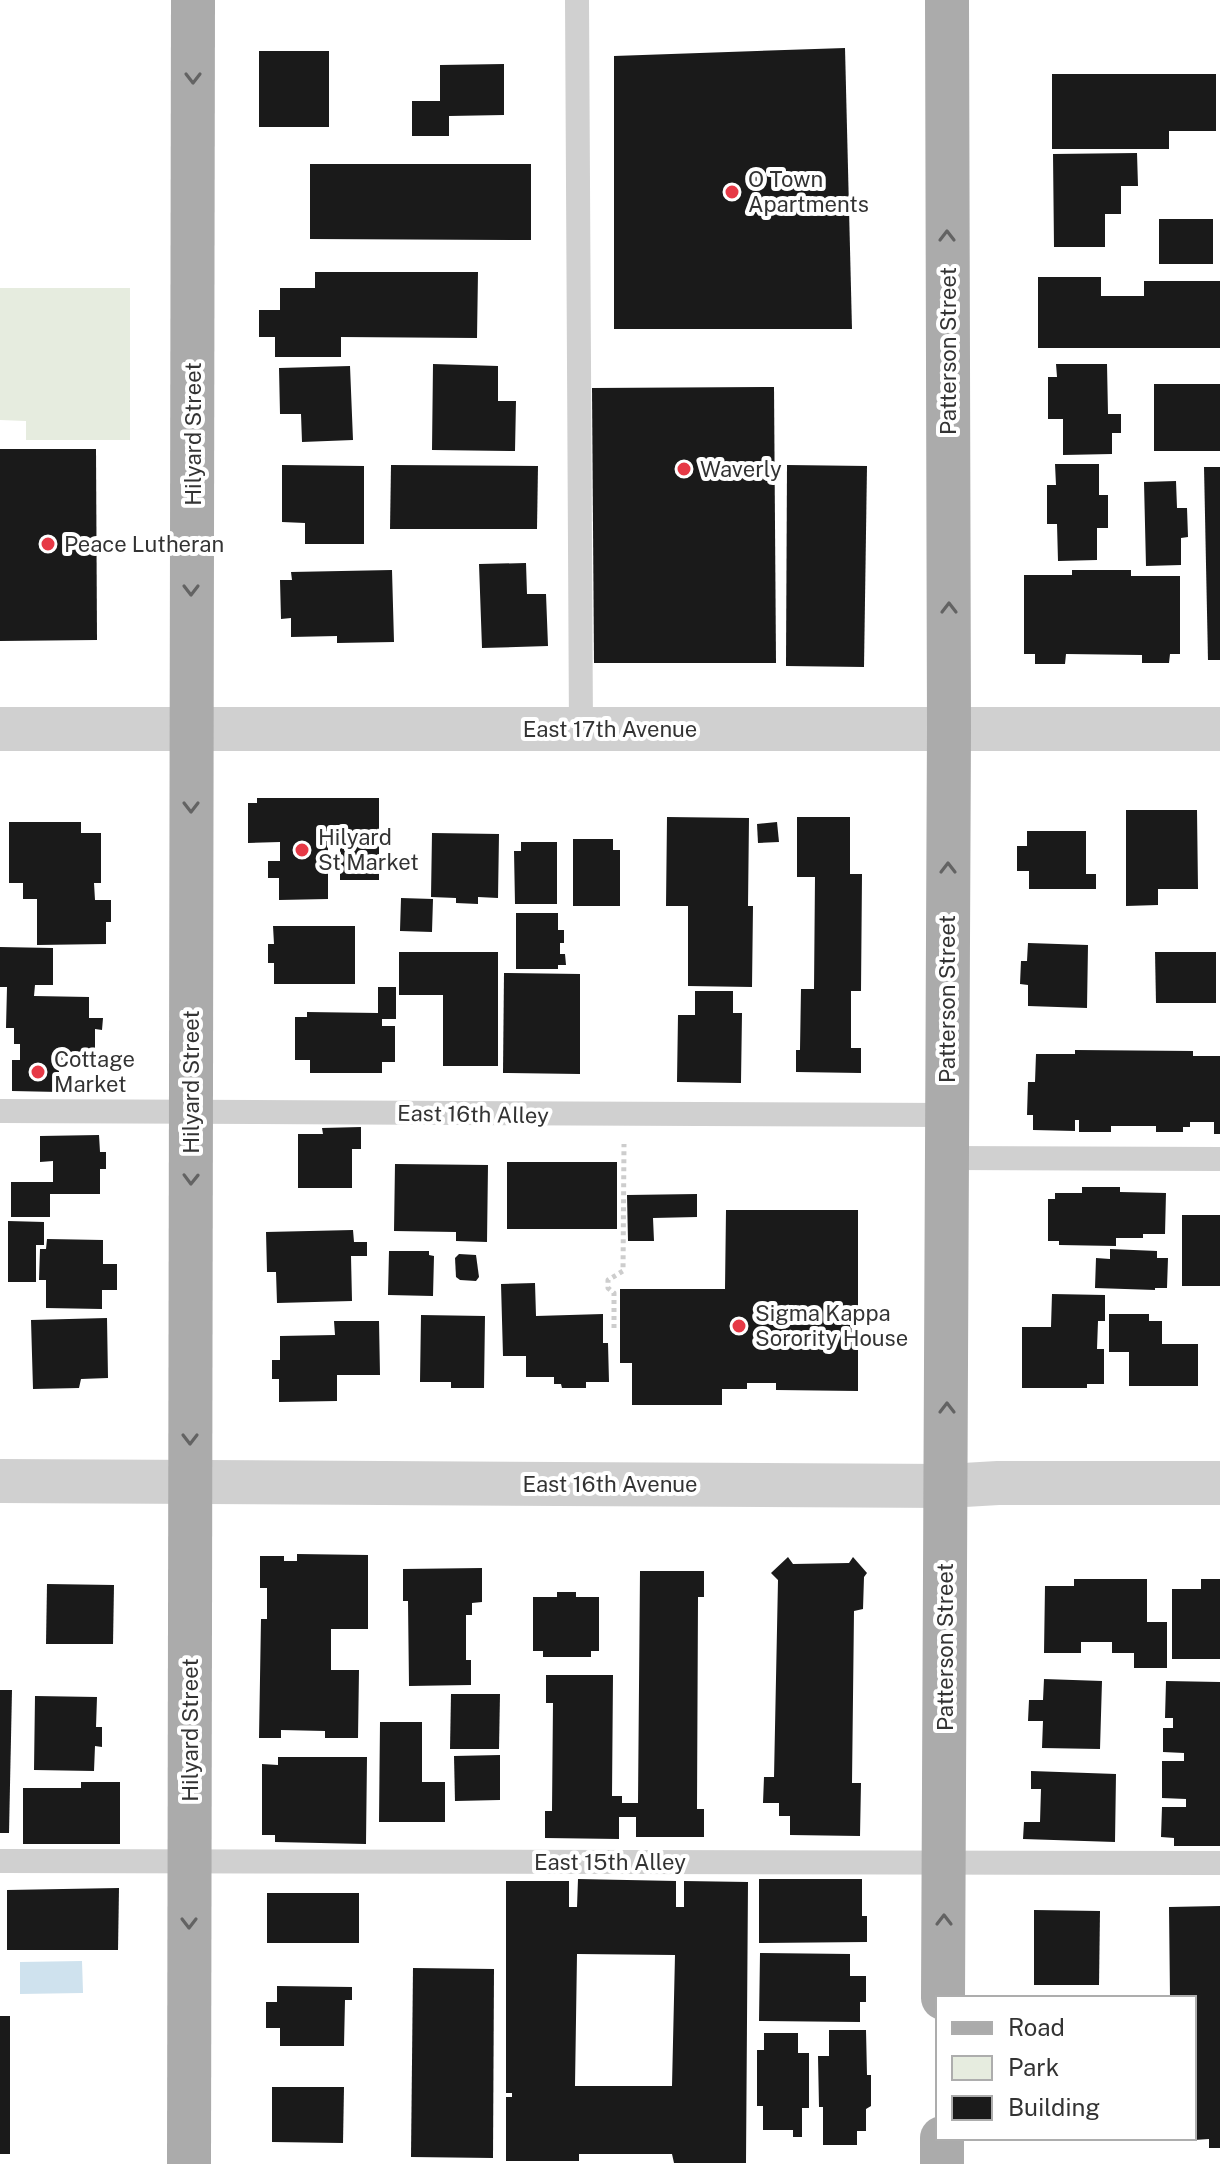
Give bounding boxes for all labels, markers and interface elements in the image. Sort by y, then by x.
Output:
one-way arrow [184,72,202,85]
place label: O Town Apartments [748,166,869,217]
marker: O Town Apartments [723,183,741,201]
one-way arrow [938,229,956,242]
street label: Patterson Street [935,267,961,435]
street label: Hilyard Street [180,362,206,506]
place label: Waverly [700,456,782,482]
marker: Waverly [675,460,693,478]
place label: Peace Lutheran [64,531,224,557]
marker: Peace Lutheran [39,535,57,553]
one-way arrow [183,584,200,597]
one-way arrow [940,601,958,614]
street label: East 17th Avenue [523,716,697,742]
one-way arrow [182,801,200,814]
place label: Hilyard St Market [318,824,419,875]
marker: Hilyard St Market [293,841,311,859]
one-way arrow [939,861,957,874]
street label: Patterson Street [934,915,960,1083]
street label: Hilyard Street [178,1010,204,1154]
place label: Cottage Market [54,1046,135,1097]
marker: Cottage Market [29,1063,47,1081]
street label: East 16th Alley [397,1100,549,1128]
one-way arrow [183,1173,200,1186]
place label: Sigma Kappa Sorority House [755,1300,908,1351]
marker: Sigma Kappa Sorority House [730,1317,748,1335]
one-way arrow [938,1401,956,1414]
one-way arrow [181,1433,199,1446]
street label: East 16th Avenue [522,1471,698,1497]
street label: Patterson Street [932,1563,958,1731]
street label: Hilyard Street [177,1658,203,1802]
street label: East 15th Alley [534,1849,686,1875]
one-way arrow [935,1913,953,1926]
one-way arrow [181,1917,198,1930]
legend [936,1996,1196,2140]
text: Road [1008,2013,1065,2041]
text: Park [1008,2053,1059,2081]
text: Building [1008,2093,1100,2121]

